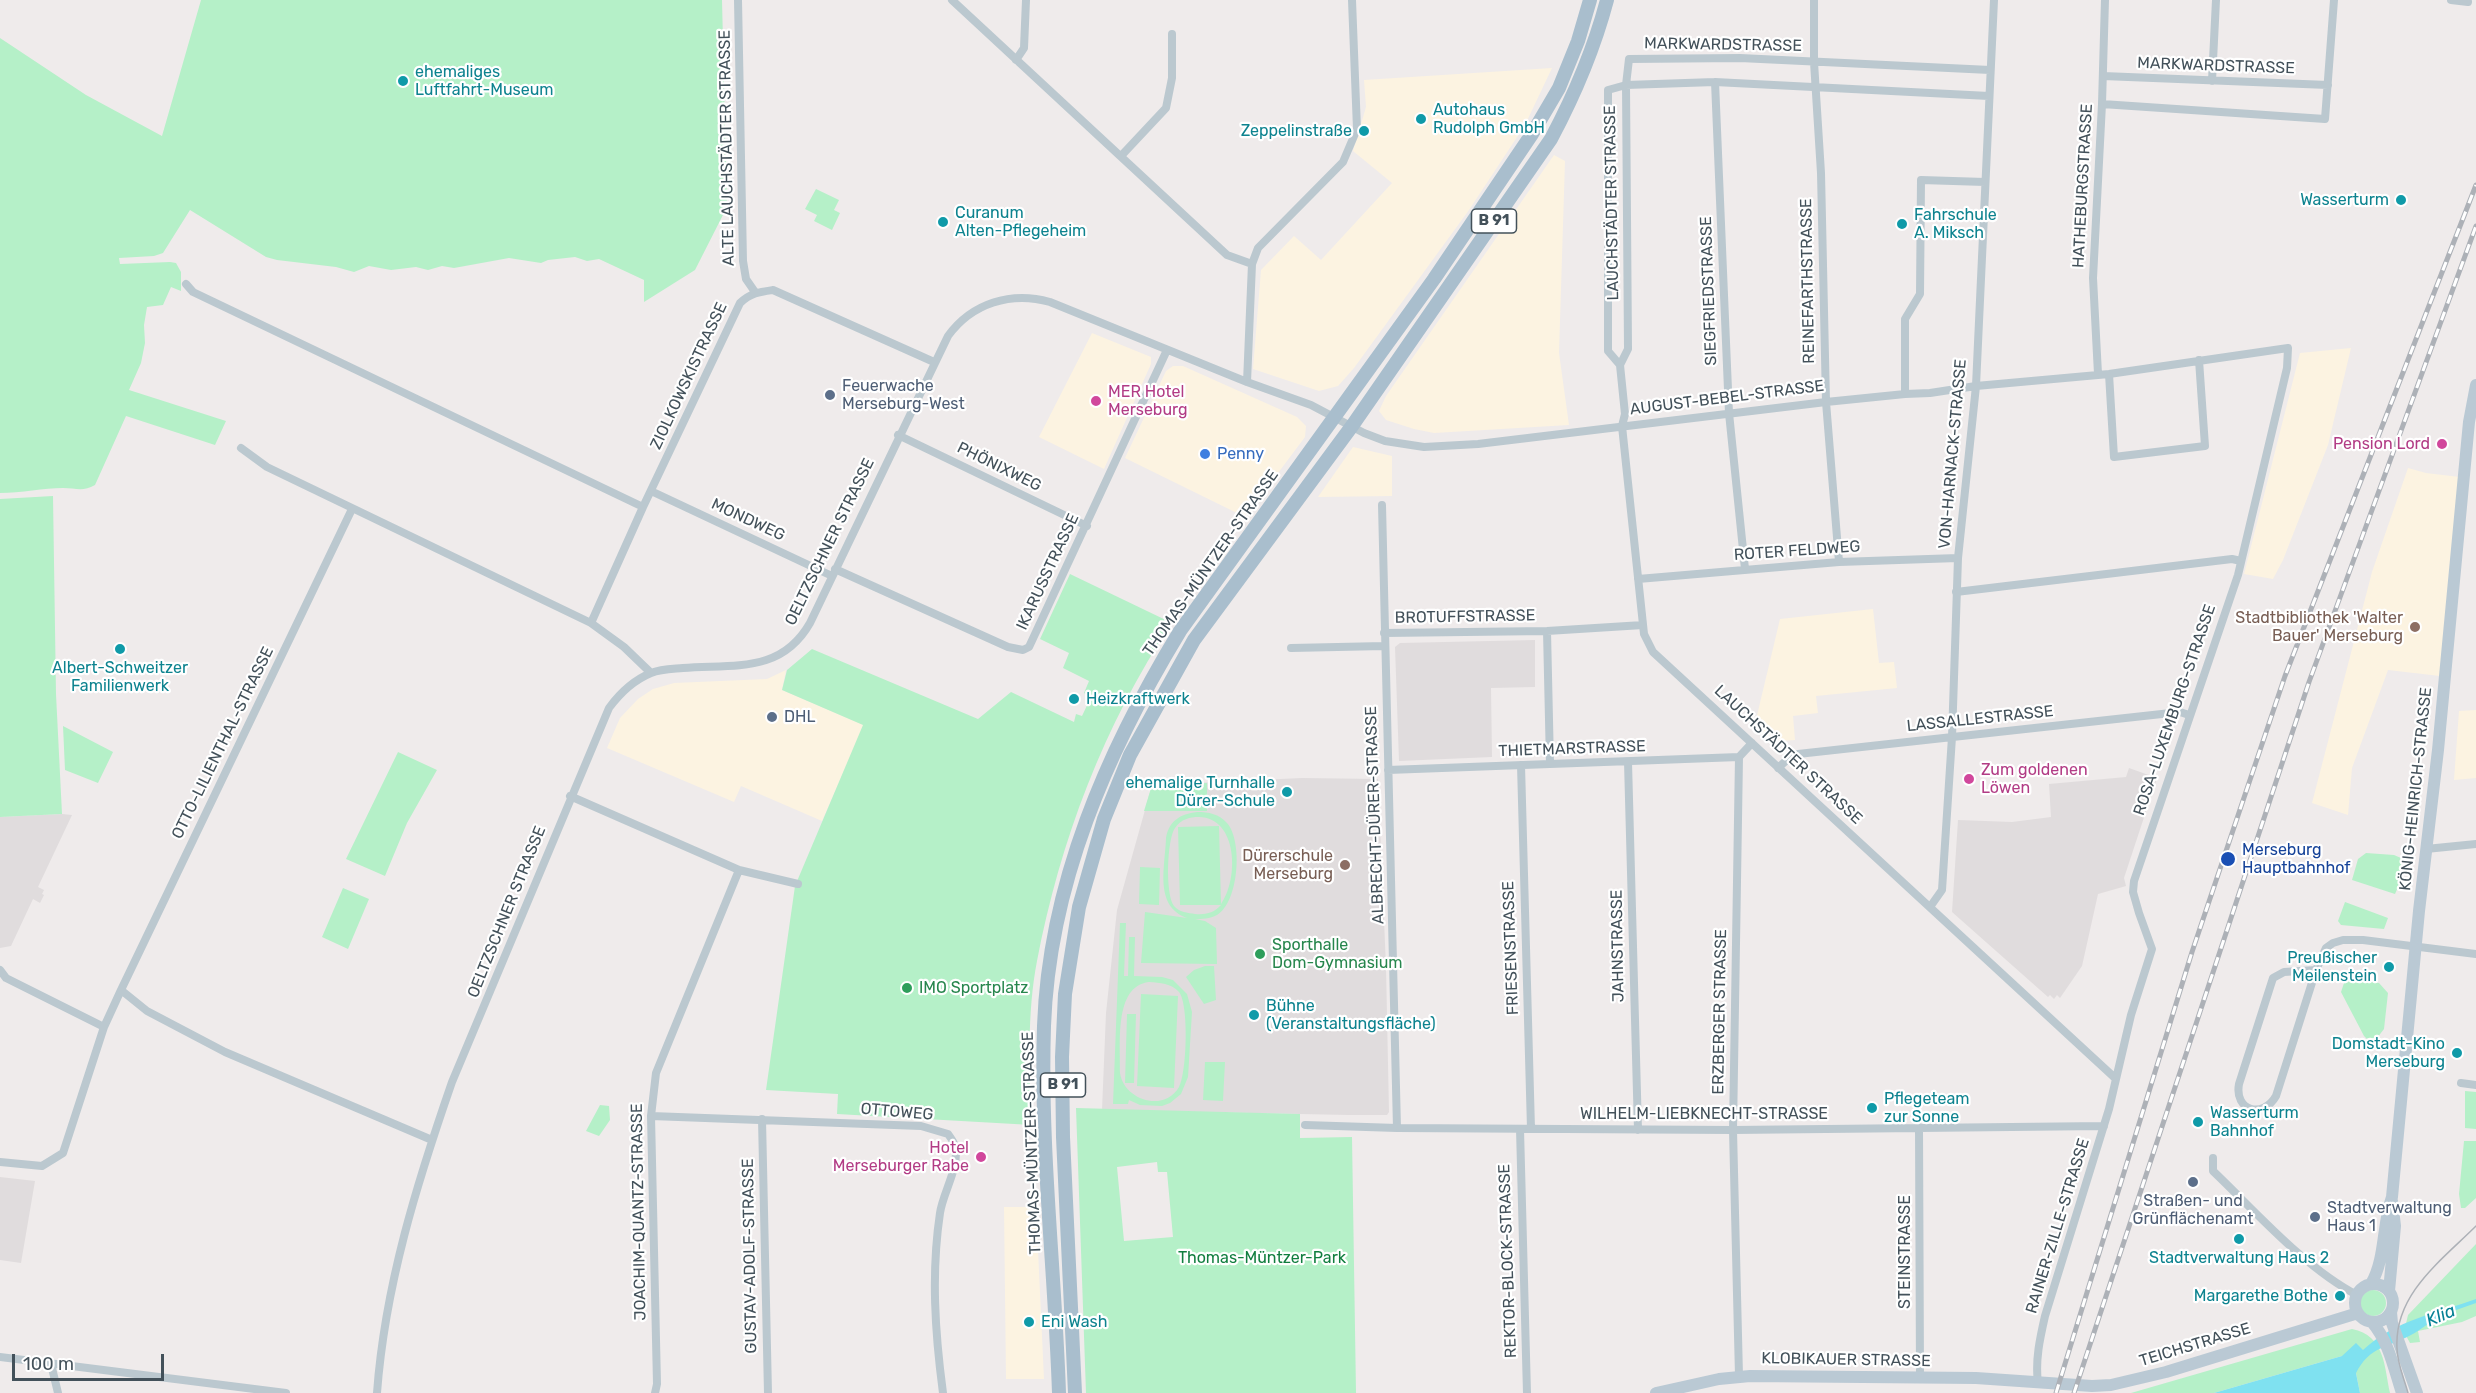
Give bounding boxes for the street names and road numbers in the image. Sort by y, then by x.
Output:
street label: ALTE LAUCHSTÄDTER STRASSE [715,30,739,266]
street label: MARKWARDSTRASSE [1644,34,1802,56]
street label: MARKWARDSTRASSE [2137,54,2295,78]
street label: HATHEBURGSTRASSE [2069,103,2097,269]
street label: LAUCHSTÄDTER STRASSE [1601,105,1623,301]
street label: REINEFARTHSTRASSE [1797,198,1819,364]
road number: B 91 [1472,209,1516,233]
street label: SIEGFRIEDSTRASSE [1697,216,1721,366]
street label: ZIOLKOWSKISTRASSE [647,299,731,453]
street label: VON-HARNACK-STRASSE [1935,358,1971,550]
street label: AUGUST-BEBEL-STRASSE [1629,377,1825,419]
street label: PHÖNIXWEG [954,438,1044,496]
street label: OELTZSCHNER STRASSE [781,455,879,629]
street label: THOMAS-MÜNTZER-STRASSE [1139,466,1283,660]
street label: MONDWEG [708,495,788,545]
street label: IKARUSSTRASSE [1013,511,1083,633]
street label: ROTER FELDWEG [1733,537,1861,565]
street label: ROSA-LUXEMBURG-STRASSE [2130,602,2220,818]
street label: BROTUFFSTRASSE [1395,606,1535,628]
street label: OTTO-LILIENTHAL-STRASSE [168,644,278,842]
street label: LAUCHSTÄDTER STRASSE [1710,681,1866,829]
street label: KÖNIG-HEINRICH-STRASSE [2396,686,2436,892]
street label: LASSALLESTRASSE [1906,702,2054,736]
street label: ALBRECHT-DÜRER-STRASSE [1362,706,1388,924]
street label: THIETMARSTRASSE [1498,737,1646,761]
street label: OELTZSCHNER STRASSE [464,823,550,1001]
street label: FRIESENSTRASSE [1499,881,1523,1015]
street label: JAHNSTRASSE [1607,889,1629,1003]
street label: ERZBERGER STRASSE [1709,929,1731,1095]
street label: THOMAS-MÜNTZER-STRASSE [1019,1031,1045,1255]
road number: B 91 [1040,1073,1086,1097]
street label: OTTOWEG [860,1099,934,1125]
street label: JOACHIM-QUANTZ-STRASSE [628,1103,650,1321]
street label: WILHELM-LIEBKNECHT-STRASSE [1580,1104,1828,1124]
street label: RAINER-ZILLE-STRASSE [2022,1136,2094,1316]
street label: GUSTAV-ADOLF-STRASSE [739,1158,761,1354]
street label: REKTOR-BLOCK-STRASSE [1495,1164,1521,1358]
street label: STEINSTRASSE [1895,1195,1915,1309]
street label: TEICHSTRASSE [2137,1319,2253,1371]
street label: KLOBIKAUER STRASSE [1761,1349,1931,1371]

